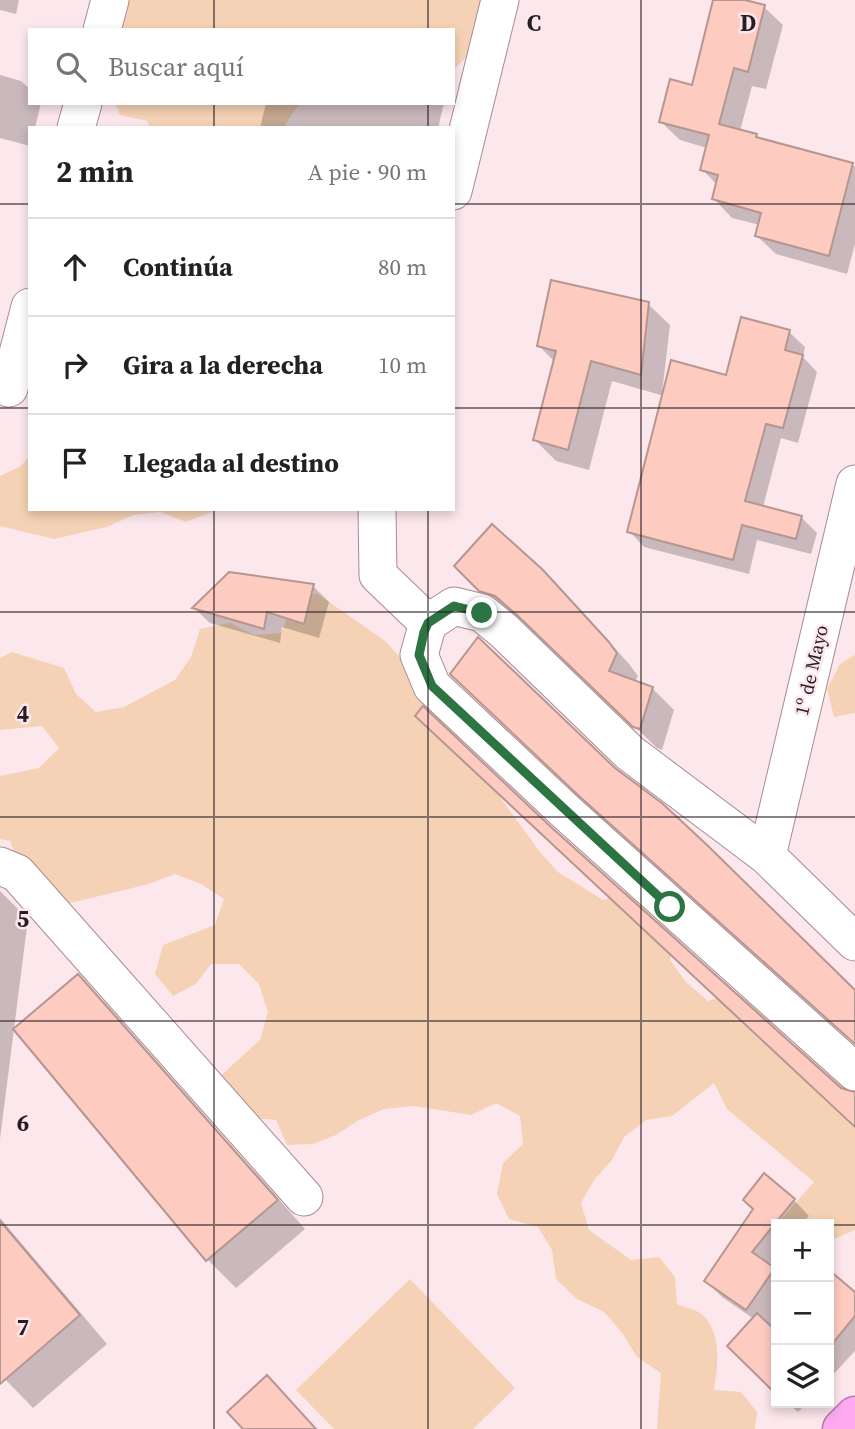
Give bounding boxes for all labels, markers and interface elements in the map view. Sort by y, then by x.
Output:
text: C [527,7,541,39]
text: D [740,7,756,39]
search box [28,28,455,105]
icon: search [52,48,90,86]
text: Buscar aquí [108,49,244,85]
text: 2 min [56,151,134,192]
text: A pie · 90 m [308,156,427,188]
icon: ahead [56,248,94,286]
text: Continúa [123,249,233,285]
text: 80 m [378,251,427,283]
icon: right [56,346,94,384]
text: Gira a la derecha [123,347,323,383]
text: 10 m [378,349,427,381]
icon: arrive [56,444,94,482]
text: Llegada al destino [123,445,339,481]
route end [466,597,497,628]
street label: 1º de Mayo [788,622,834,718]
text: 4 [17,698,29,730]
route start [654,891,685,922]
text: 5 [17,903,29,935]
text: 6 [17,1107,29,1139]
map controls [771,1219,834,1408]
button: + [771,1219,834,1282]
button: − [771,1282,834,1345]
text: 7 [17,1311,29,1343]
button: layers [771,1345,834,1408]

